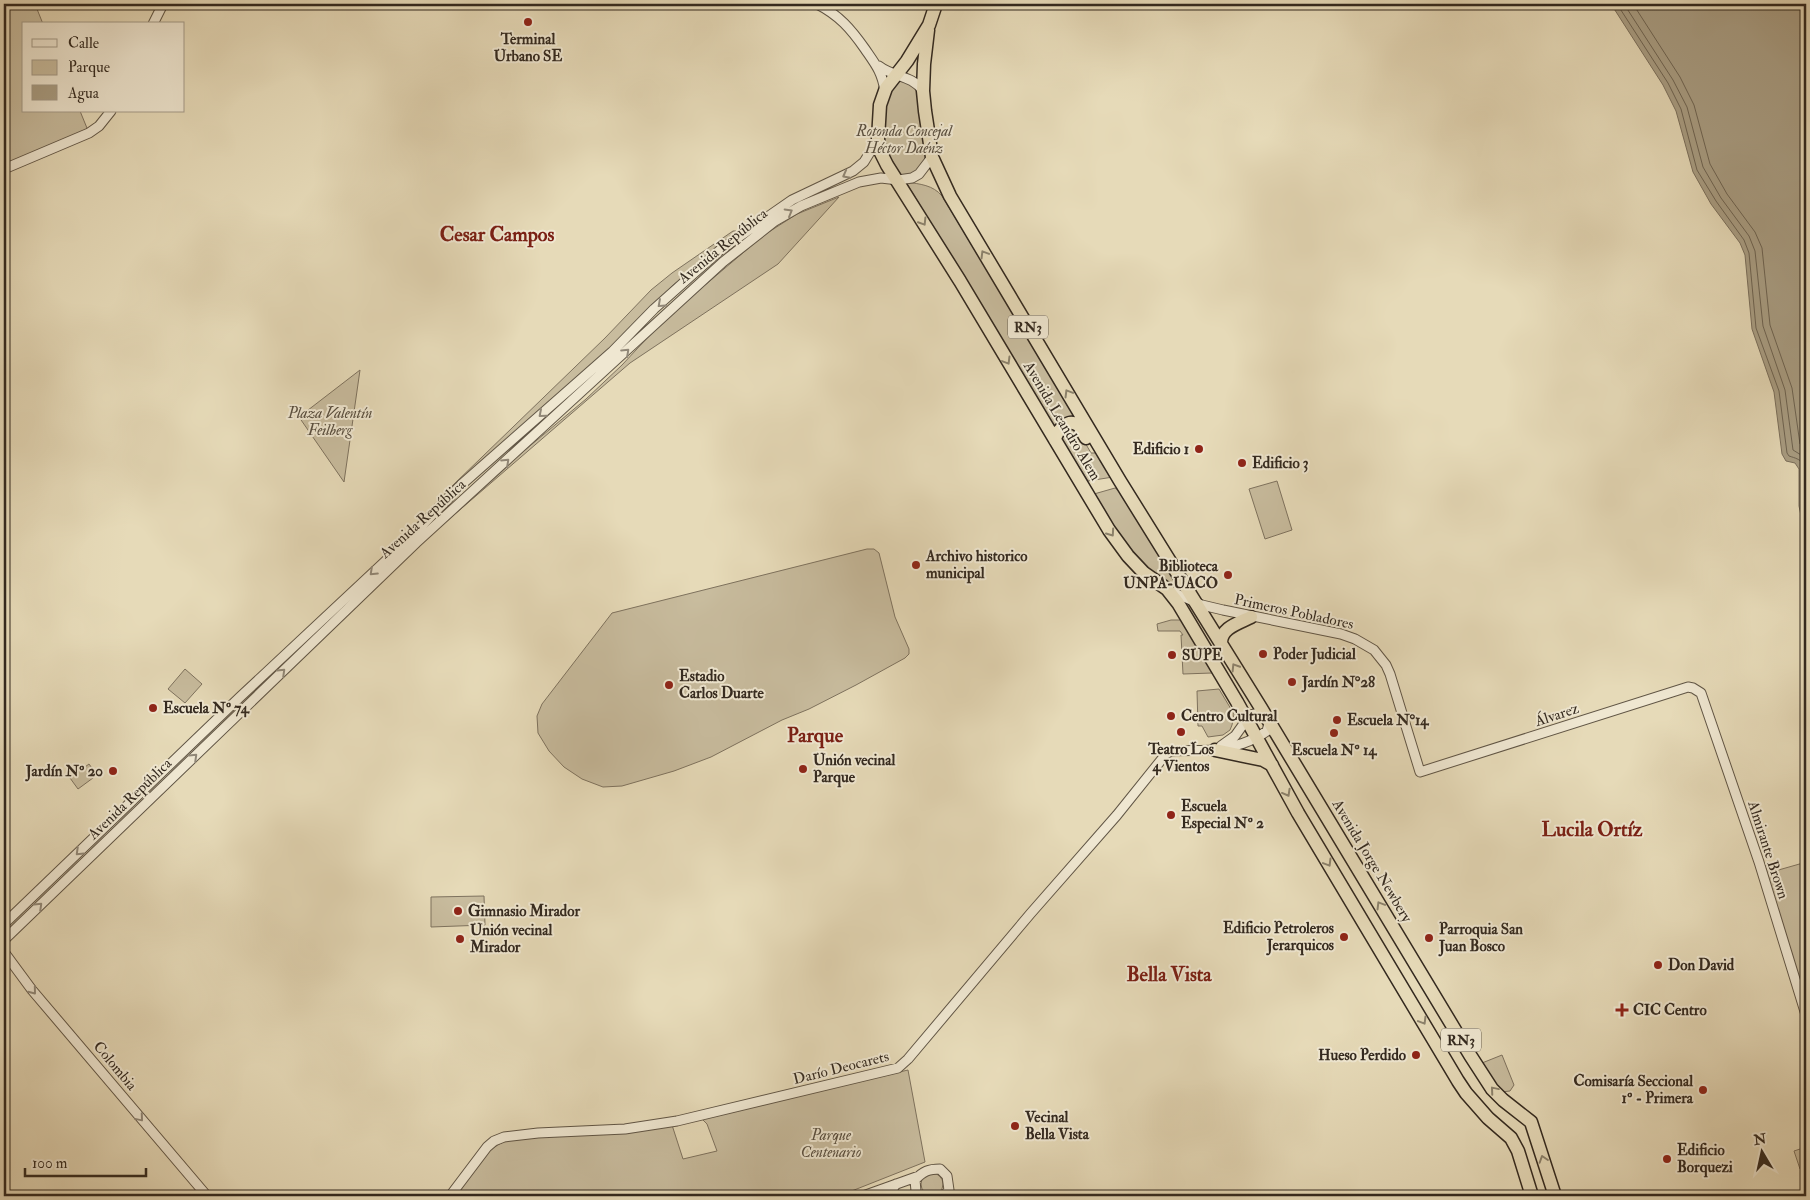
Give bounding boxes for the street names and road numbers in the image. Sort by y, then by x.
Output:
street label: Avenida República [674,204,773,289]
road number: RN3 [1008,316,1048,338]
street label: Avenida Leandro Alem [1018,357,1105,484]
street label: Avenida República [375,475,471,564]
street label: Primeros Pobladores [1233,590,1355,634]
street label: Álvarez [1531,697,1581,731]
street label: Avenida República [83,754,177,845]
street label: Avenida Jorge Newbery [1326,795,1416,927]
street label: Almirante Brown [1743,798,1793,902]
road number: RN3 [1441,1028,1481,1052]
street label: Colombia [89,1038,142,1095]
street label: Darío Deocarets [791,1047,891,1089]

